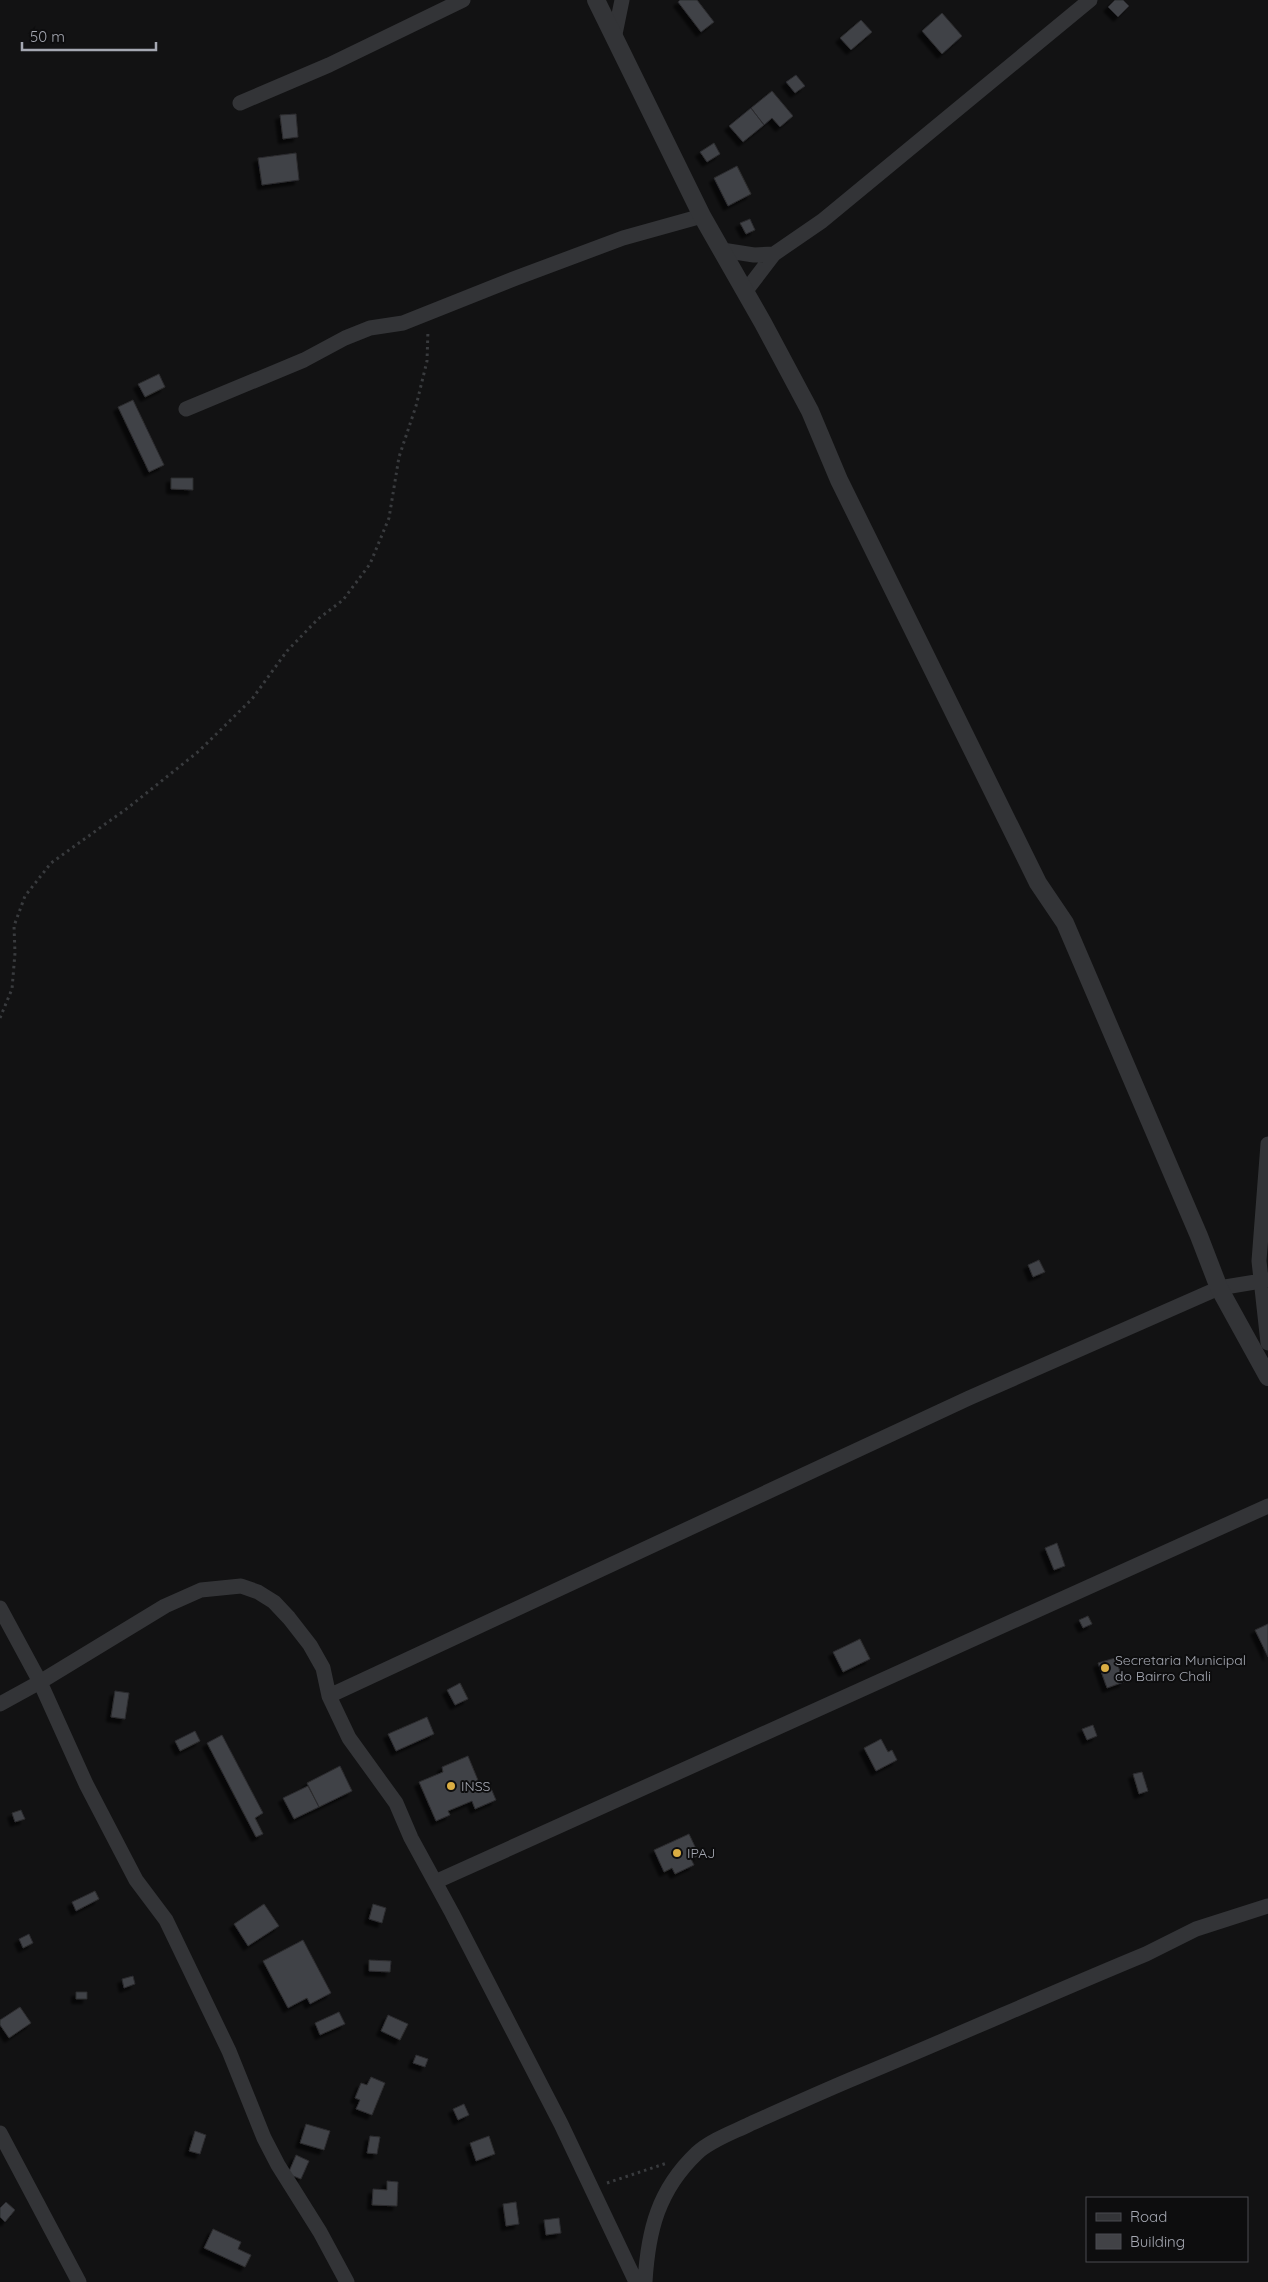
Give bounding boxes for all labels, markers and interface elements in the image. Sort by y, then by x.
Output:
scale bar [22,20,156,52]
text: 50 m [30,27,65,46]
place label: Secretaria Municipal do Bairro Chali [1115,1651,1246,1685]
marker: Secretaria Municipal do Bairro Chali [1099,1662,1111,1674]
place label: INSS [461,1777,491,1795]
marker: INSS [445,1780,457,1792]
place label: IPAJ [687,1844,715,1862]
marker: IPAJ [671,1847,683,1859]
legend [1086,2197,1248,2262]
text: Road [1130,2207,1167,2226]
text: Building [1130,2232,1185,2251]

